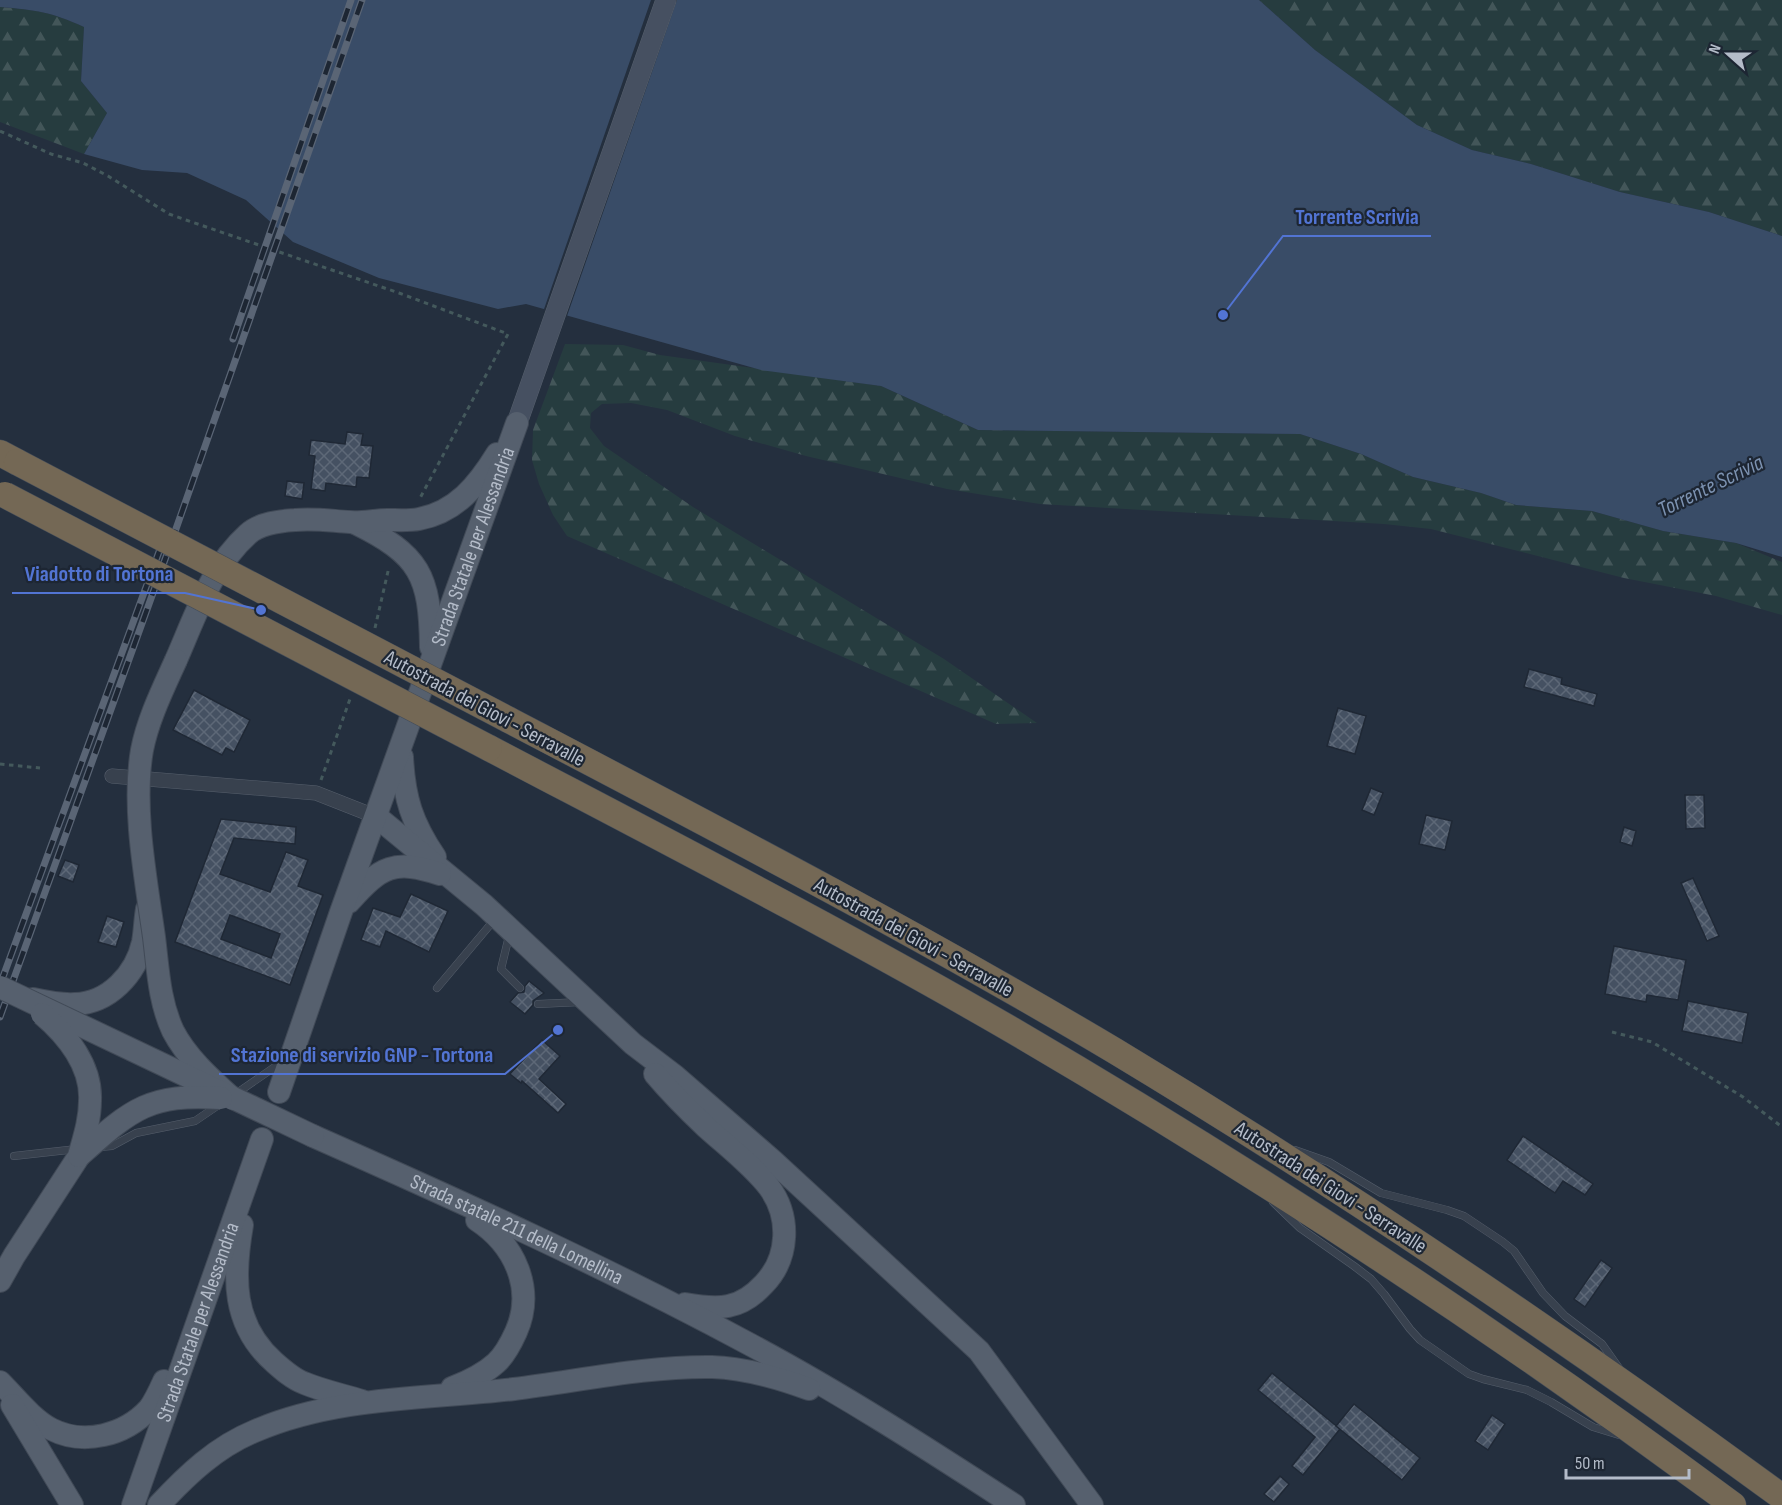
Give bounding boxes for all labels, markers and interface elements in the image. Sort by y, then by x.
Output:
north arrow [1698,24,1758,84]
text: N [1705,42,1726,57]
callout: Torrente Scrivia [1283,196,1431,236]
text: Torrente Scrivia [1295,204,1419,231]
street label: Strada Statale per Alessandria [426,444,520,649]
water label: Torrente Scrivia [1654,449,1768,523]
callout: Viadotto di Tortona [12,553,185,593]
text: Viadotto di Tortona [25,561,173,588]
street label: Autostrada dei Giovi - Serravalle [379,644,589,772]
street label: Autostrada dei Giovi - Serravalle [809,872,1018,1003]
callout: Stazione di servizio GNP - Tortona [219,1034,505,1074]
text: Stazione di servizio GNP - Tortona [231,1042,493,1069]
street label: Autostrada dei Giovi - Serravalle [1229,1115,1431,1259]
street label: Strada statale 211 della Lomellina [406,1169,627,1290]
street label: Strada Statale per Alessandria [151,1219,245,1425]
scale bar [1566,1442,1689,1480]
text: 50 m [1575,1453,1605,1474]

